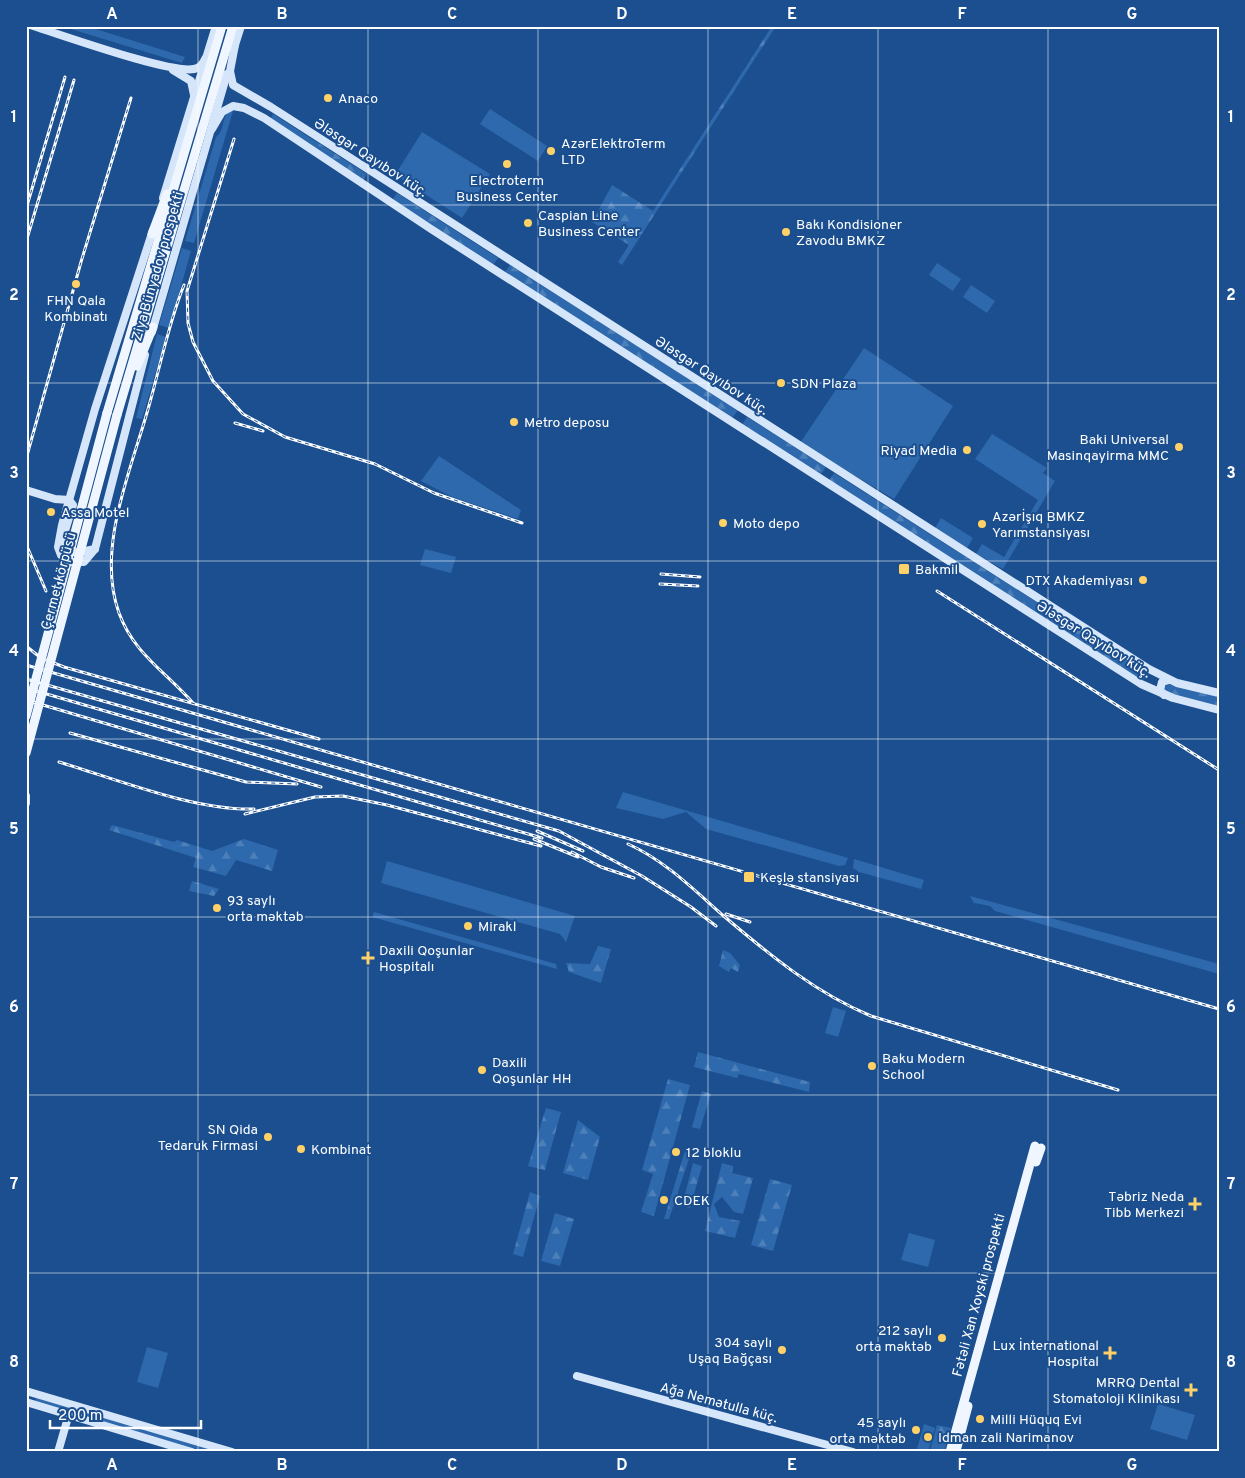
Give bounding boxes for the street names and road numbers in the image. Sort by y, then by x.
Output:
street label: Ələsgər Qayıbov küç. [310,115,430,201]
street label: Ziya Bünyadov prospekti [129,190,188,343]
street label: Ələsgər Qayıbov küç. [651,333,771,419]
street label: Çermet körpüsü [38,531,81,632]
street label: Ələsgər Qayıbov küç. [1033,598,1154,683]
street label: Fətəli Xan Xoyski prospekti [949,1212,1009,1379]
street label: Ağa Nemətulla küç. [658,1380,779,1427]

